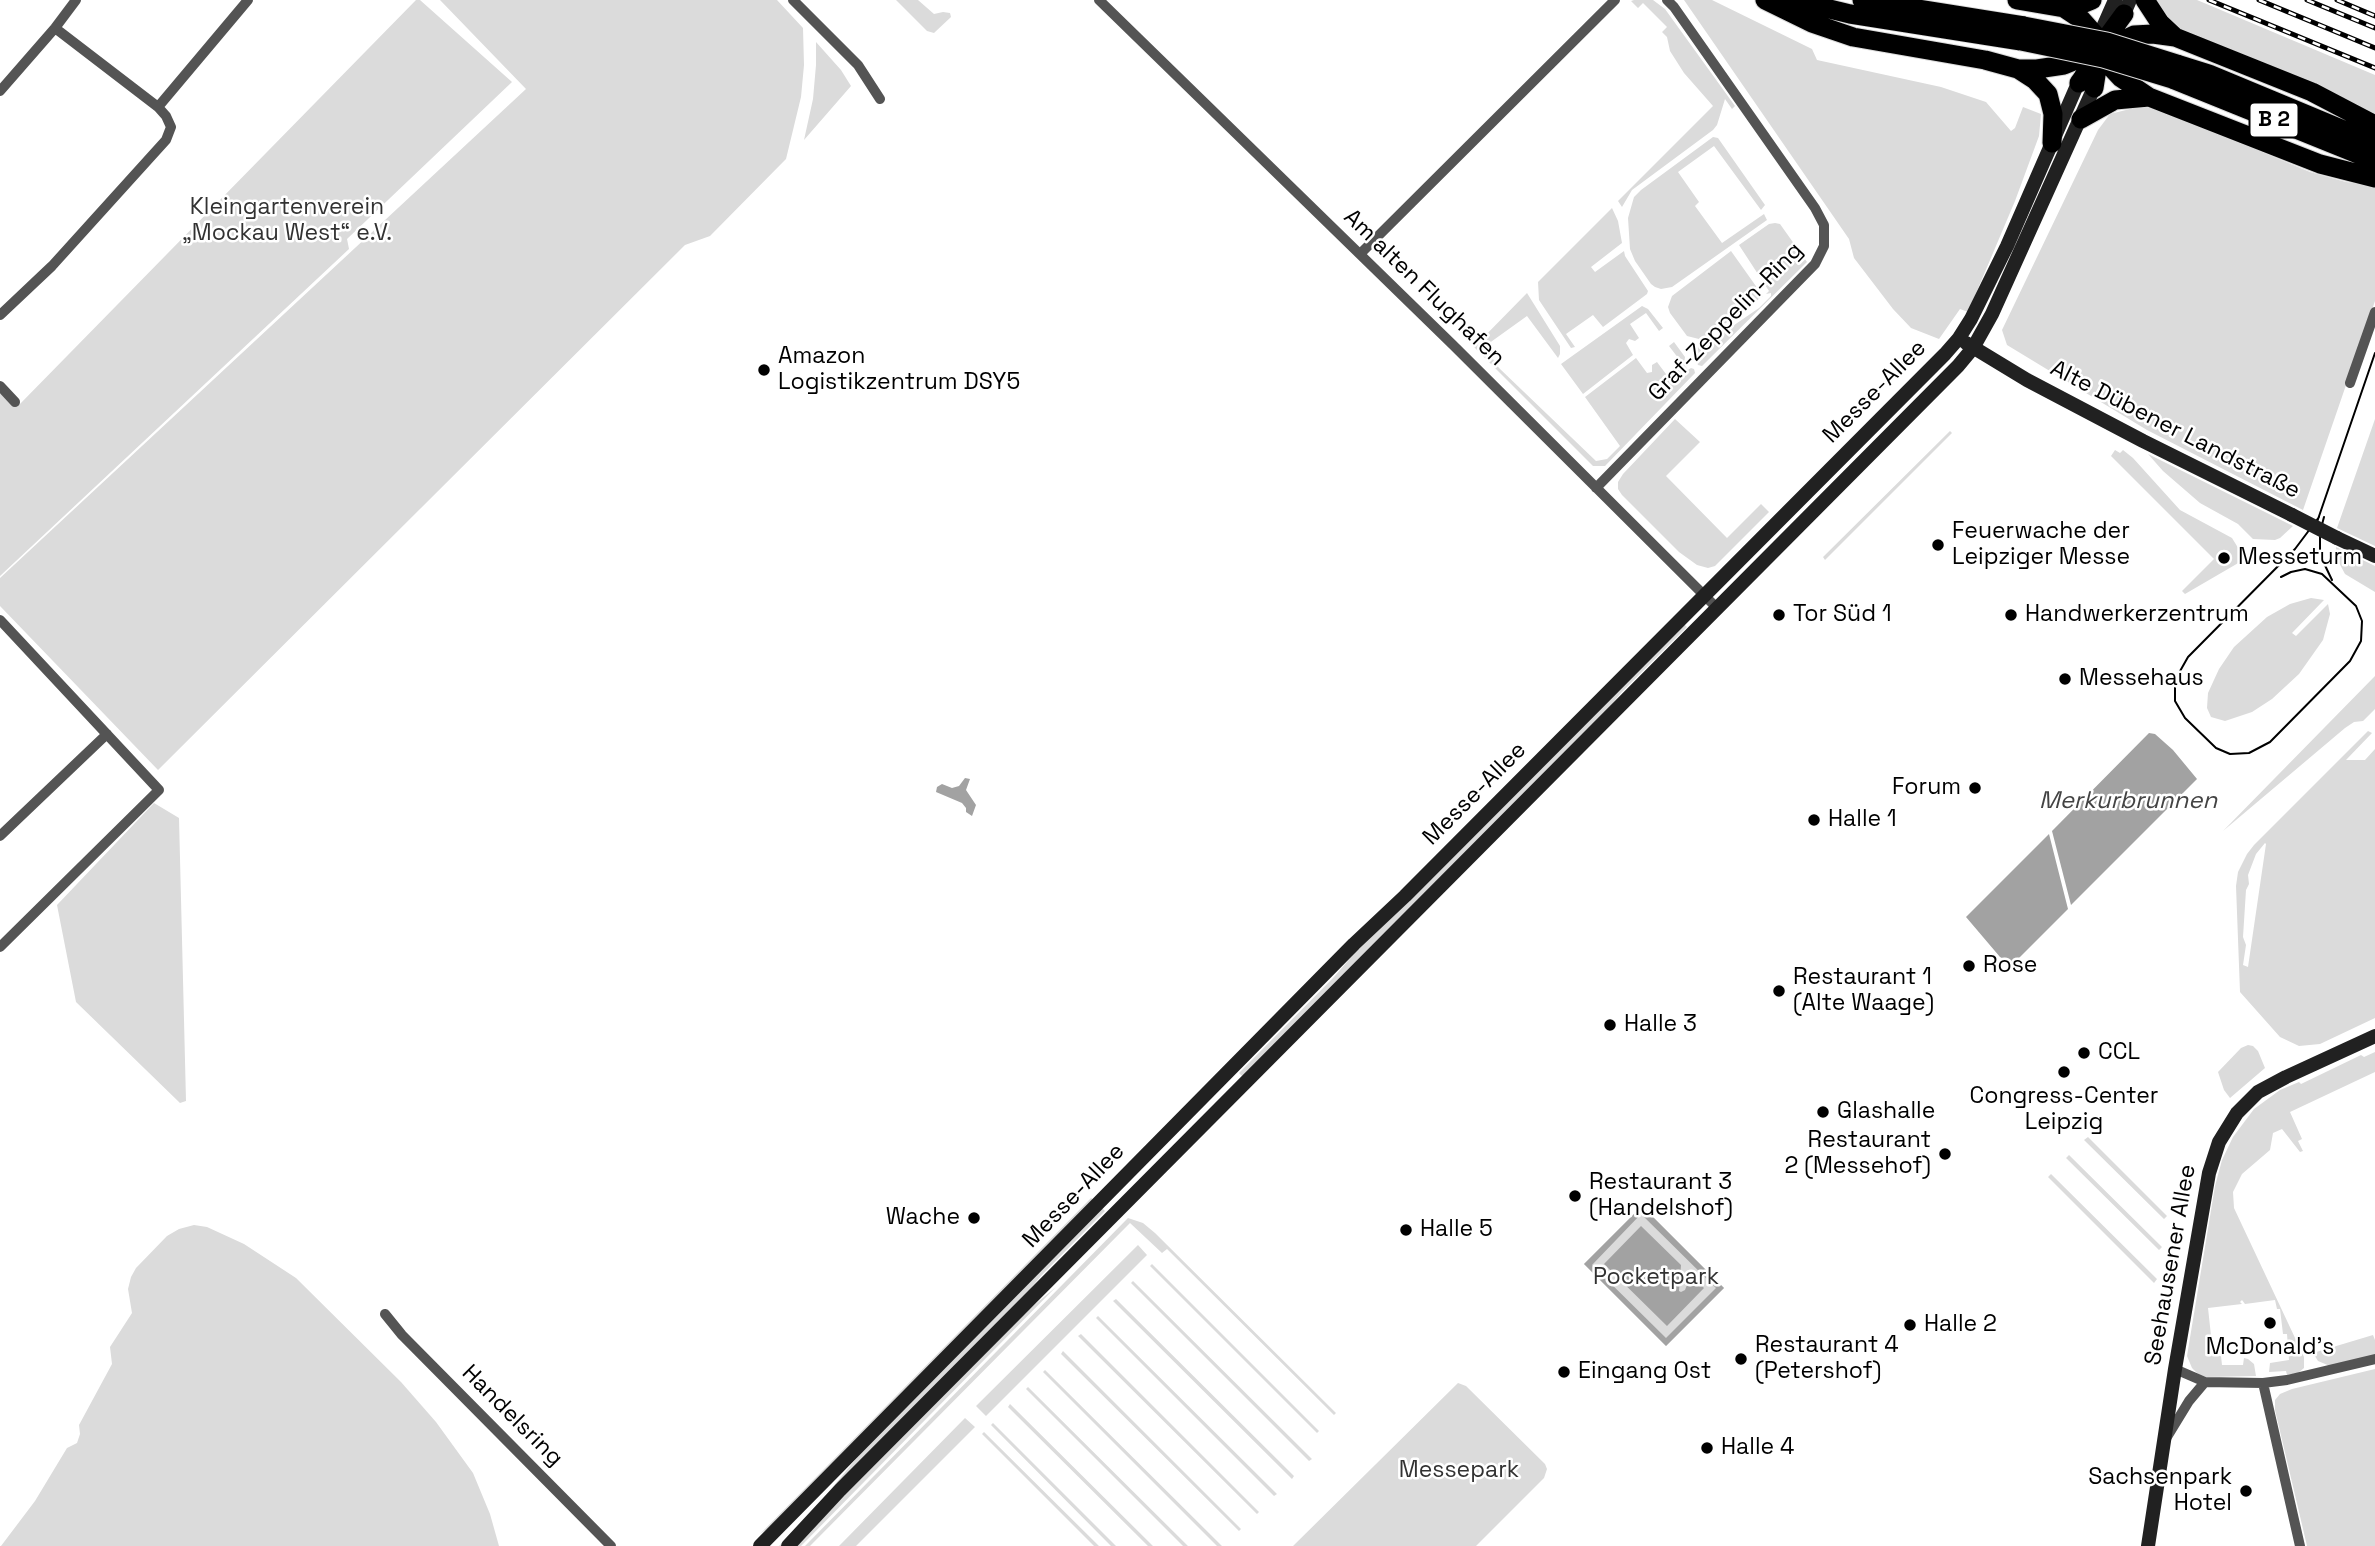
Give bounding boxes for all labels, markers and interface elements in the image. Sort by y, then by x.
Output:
road number: B 2 [2250,102,2298,138]
park label: Kleingartenverein „Mockau West“ e.V. [182,194,392,248]
street label: Am alten Flughafen [1338,204,1510,372]
street label: Graf-Zeppelin-Ring [1643,237,1809,407]
street label: Messe-Allee [1818,335,1932,449]
place label: Amazon Logistikzentrum DSY5 [778,343,1020,397]
street label: Alte Dübener Landstraße [2046,355,2304,505]
marker: Amazon Logistikzentrum DSY5 [756,362,772,378]
place label: Feuerwache der Leipziger Messe [1952,518,2130,572]
marker: Feuerwache der Leipziger Messe [1930,537,1946,553]
place label: Messeturm [2238,544,2362,572]
marker: Messeturm [2216,550,2232,566]
place label: Tor Süd 1 [1793,601,1892,629]
place label: Handwerkerzentrum [2025,601,2249,629]
marker: Tor Süd 1 [1771,607,1787,623]
marker: Handwerkerzentrum [2003,607,2019,623]
place label: Messehaus [2079,665,2204,693]
marker: Messehaus [2057,671,2073,687]
street label: Messe-Allee [1418,737,1532,851]
place label: Forum [1892,774,1961,802]
marker: Forum [1967,780,1983,796]
water label: Merkurbrunnen [2039,787,2217,815]
place label: Halle 1 [1828,806,1897,834]
marker: Halle 1 [1806,812,1822,828]
place label: Rose [1983,952,2037,980]
marker: Rose [1961,958,1977,974]
place label: Restaurant 1 (Alte Waage) [1793,964,1934,1018]
marker: Restaurant 1 (Alte Waage) [1771,983,1787,999]
place label: Halle 3 [1624,1011,1697,1039]
marker: Halle 3 [1602,1017,1618,1033]
place label: CCL [2098,1039,2140,1067]
marker: CCL [2076,1045,2092,1061]
marker: Congress-Center Leipzig [2056,1064,2072,1080]
place label: Congress-Center Leipzig [1969,1083,2159,1137]
place label: Glashalle [1837,1098,1935,1126]
marker: Glashalle [1815,1104,1831,1120]
place label: Restaurant 2 (Messehof) [1784,1127,1931,1181]
street label: Messe-Allee [1017,1138,1131,1254]
marker: Restaurant 2 (Messehof) [1937,1146,1953,1162]
street label: Seehausener Allee [2140,1162,2202,1368]
place label: Restaurant 3 (Handelshof) [1589,1169,1733,1223]
marker: Restaurant 3 (Handelshof) [1567,1188,1583,1204]
place label: Wache [886,1204,960,1232]
marker: Wache [966,1210,982,1226]
place label: Halle 5 [1420,1216,1493,1244]
marker: Halle 5 [1398,1222,1414,1238]
park label: Pocketpark [1593,1264,1719,1292]
place label: Halle 2 [1924,1311,1997,1339]
marker: McDonald's [2262,1315,2278,1331]
marker: Halle 2 [1902,1317,1918,1333]
place label: Restaurant 4 (Petershof) [1755,1332,1899,1386]
place label: McDonald's [2206,1334,2334,1362]
marker: Restaurant 4 (Petershof) [1733,1351,1749,1367]
place label: Eingang Ost [1578,1358,1711,1386]
street label: Handelsring [456,1360,568,1472]
marker: Eingang Ost [1556,1364,1572,1380]
place label: Halle 4 [1721,1434,1794,1462]
marker: Halle 4 [1699,1440,1715,1456]
park label: Messepark [1399,1457,1519,1485]
place label: Sachsenpark Hotel [2088,1464,2232,1518]
marker: Sachsenpark Hotel [2238,1483,2254,1499]

